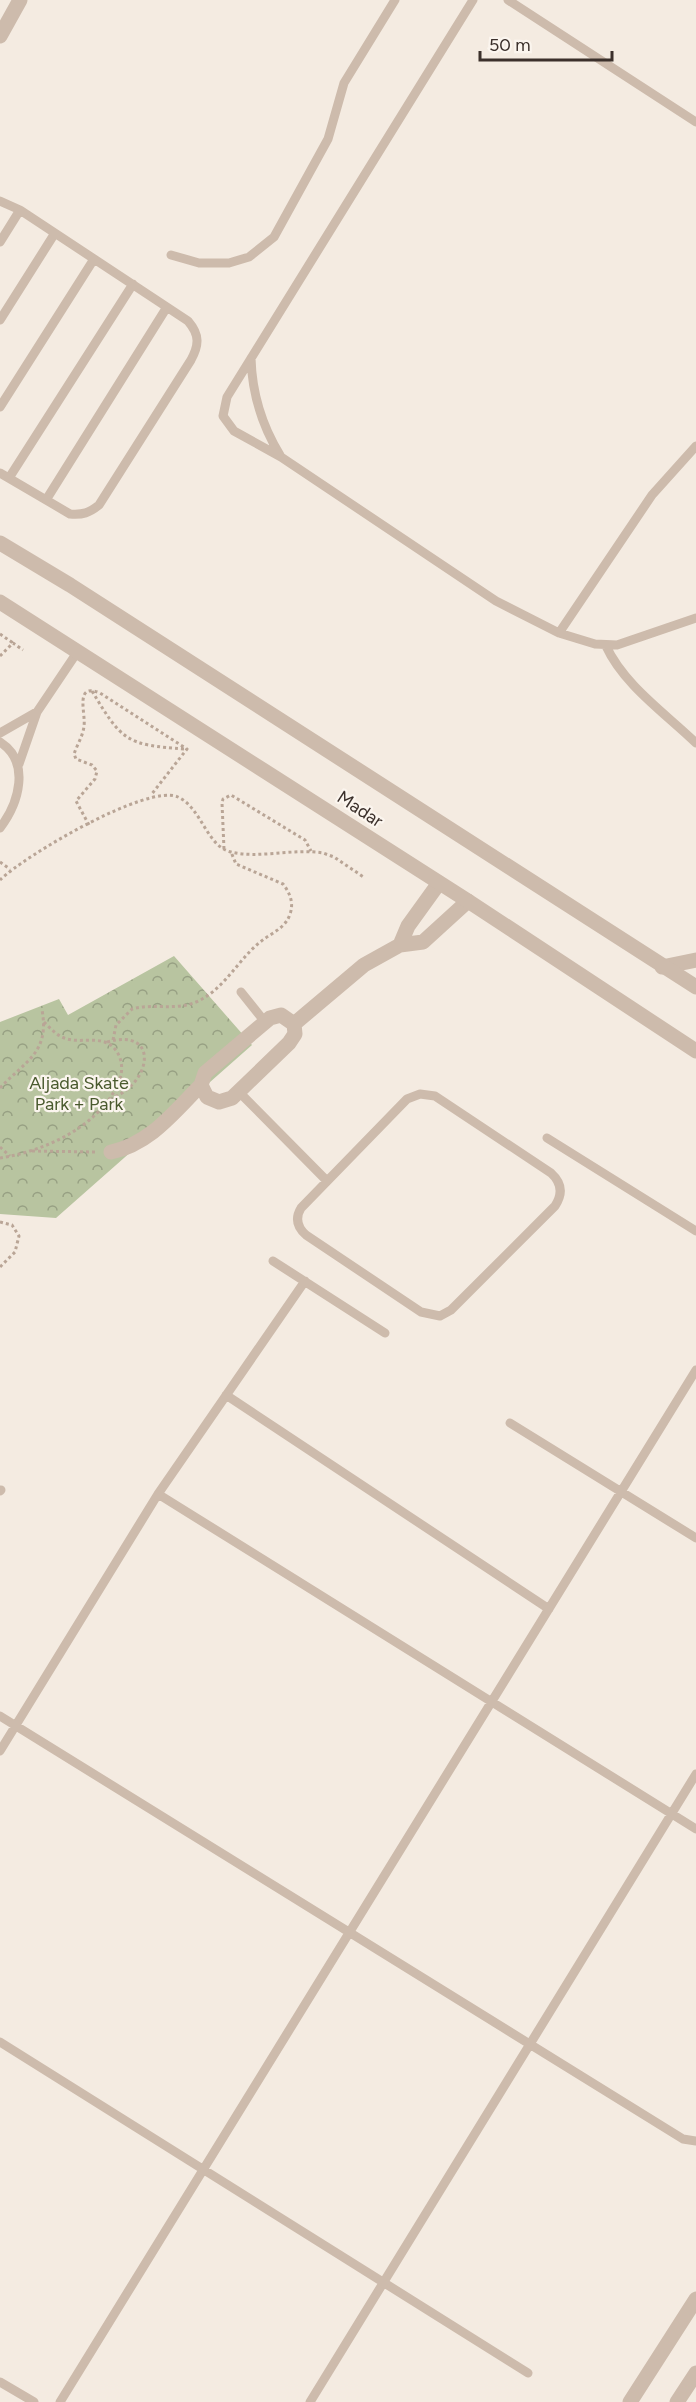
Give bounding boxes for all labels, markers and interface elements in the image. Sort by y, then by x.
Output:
scale bar [480,24,612,62]
text: 50 m [489,34,531,56]
street label: Madar [333,786,387,832]
park label: Aljada Skate Park + Park [29,1072,129,1115]

